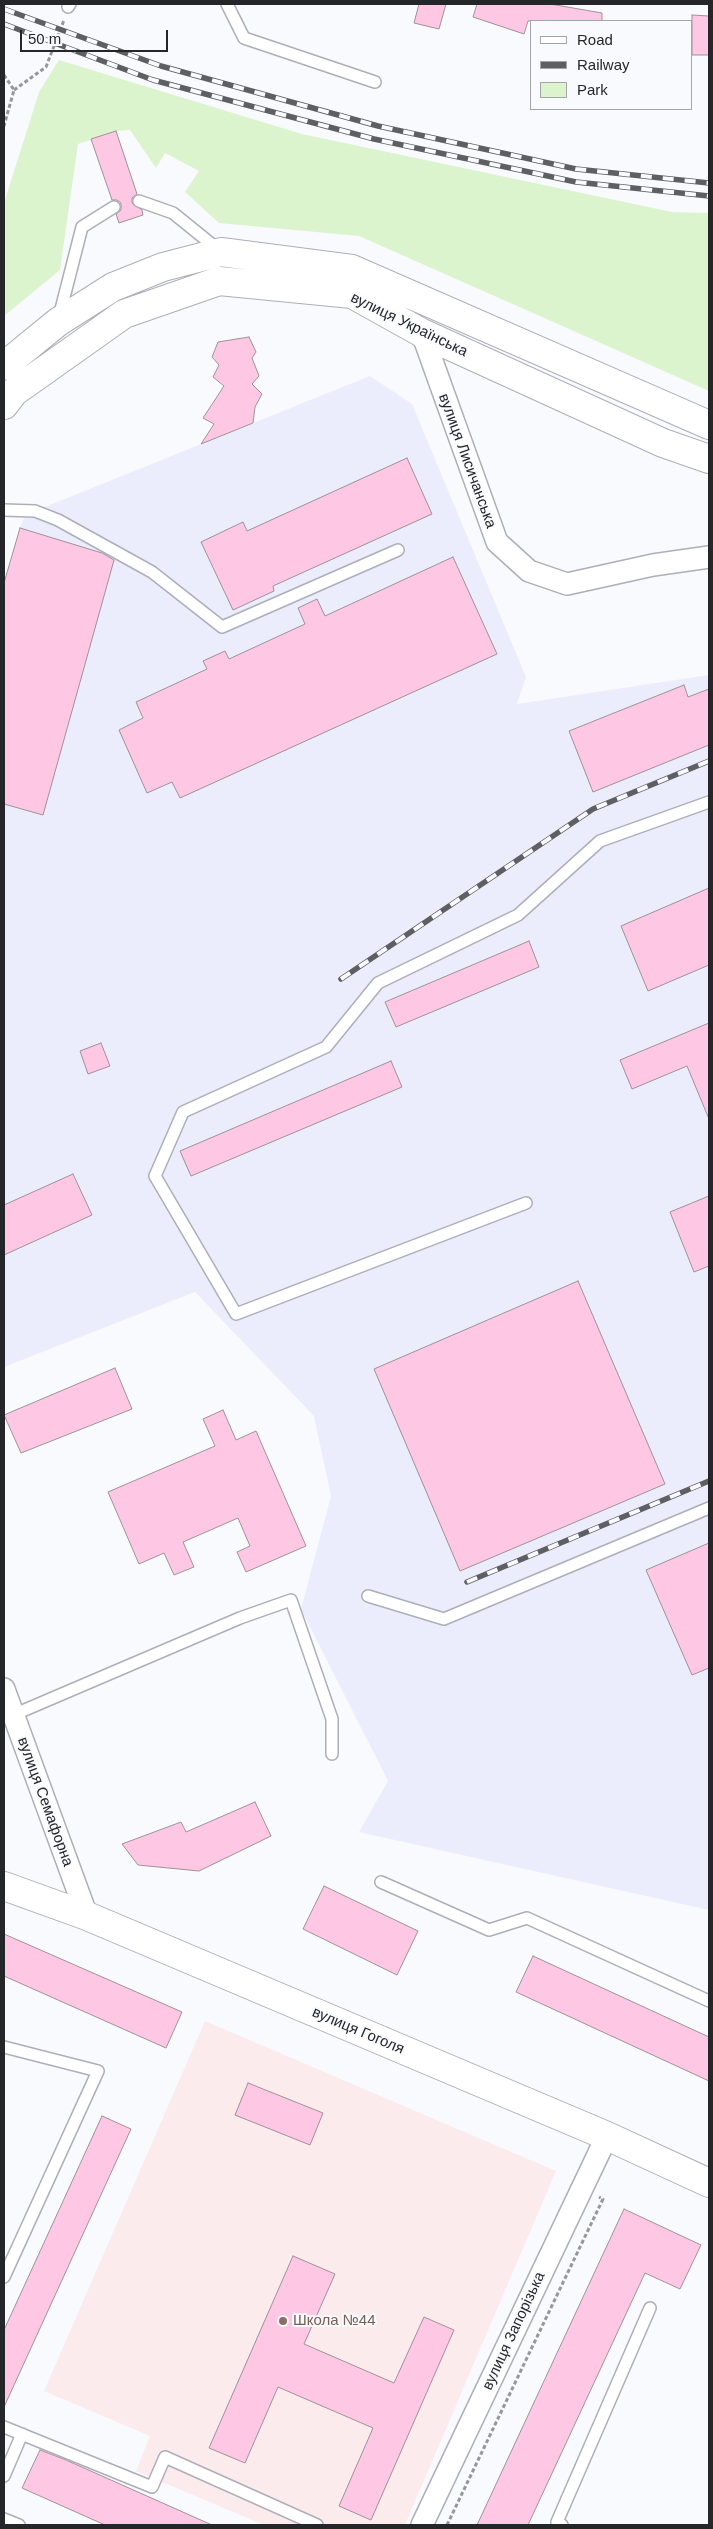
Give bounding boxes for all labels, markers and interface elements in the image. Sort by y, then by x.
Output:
scale bar [22,20,170,52]
legend [530,20,693,110]
text: 50 m [28,30,61,47]
text: Road [577,31,613,48]
text: Railway [577,56,630,73]
text: Park [577,81,608,98]
street label: вулиця Українська [348,289,470,361]
street label: вулиця Лисичанська [434,391,500,531]
street label: вулиця Семафорна [13,1735,77,1869]
street label: вулиця Гоголя [309,2004,407,2058]
street label: вулиця Запорізька [479,2269,549,2393]
place label: Школа №44 [293,2312,376,2330]
marker: Школа №44 [277,2315,289,2327]

